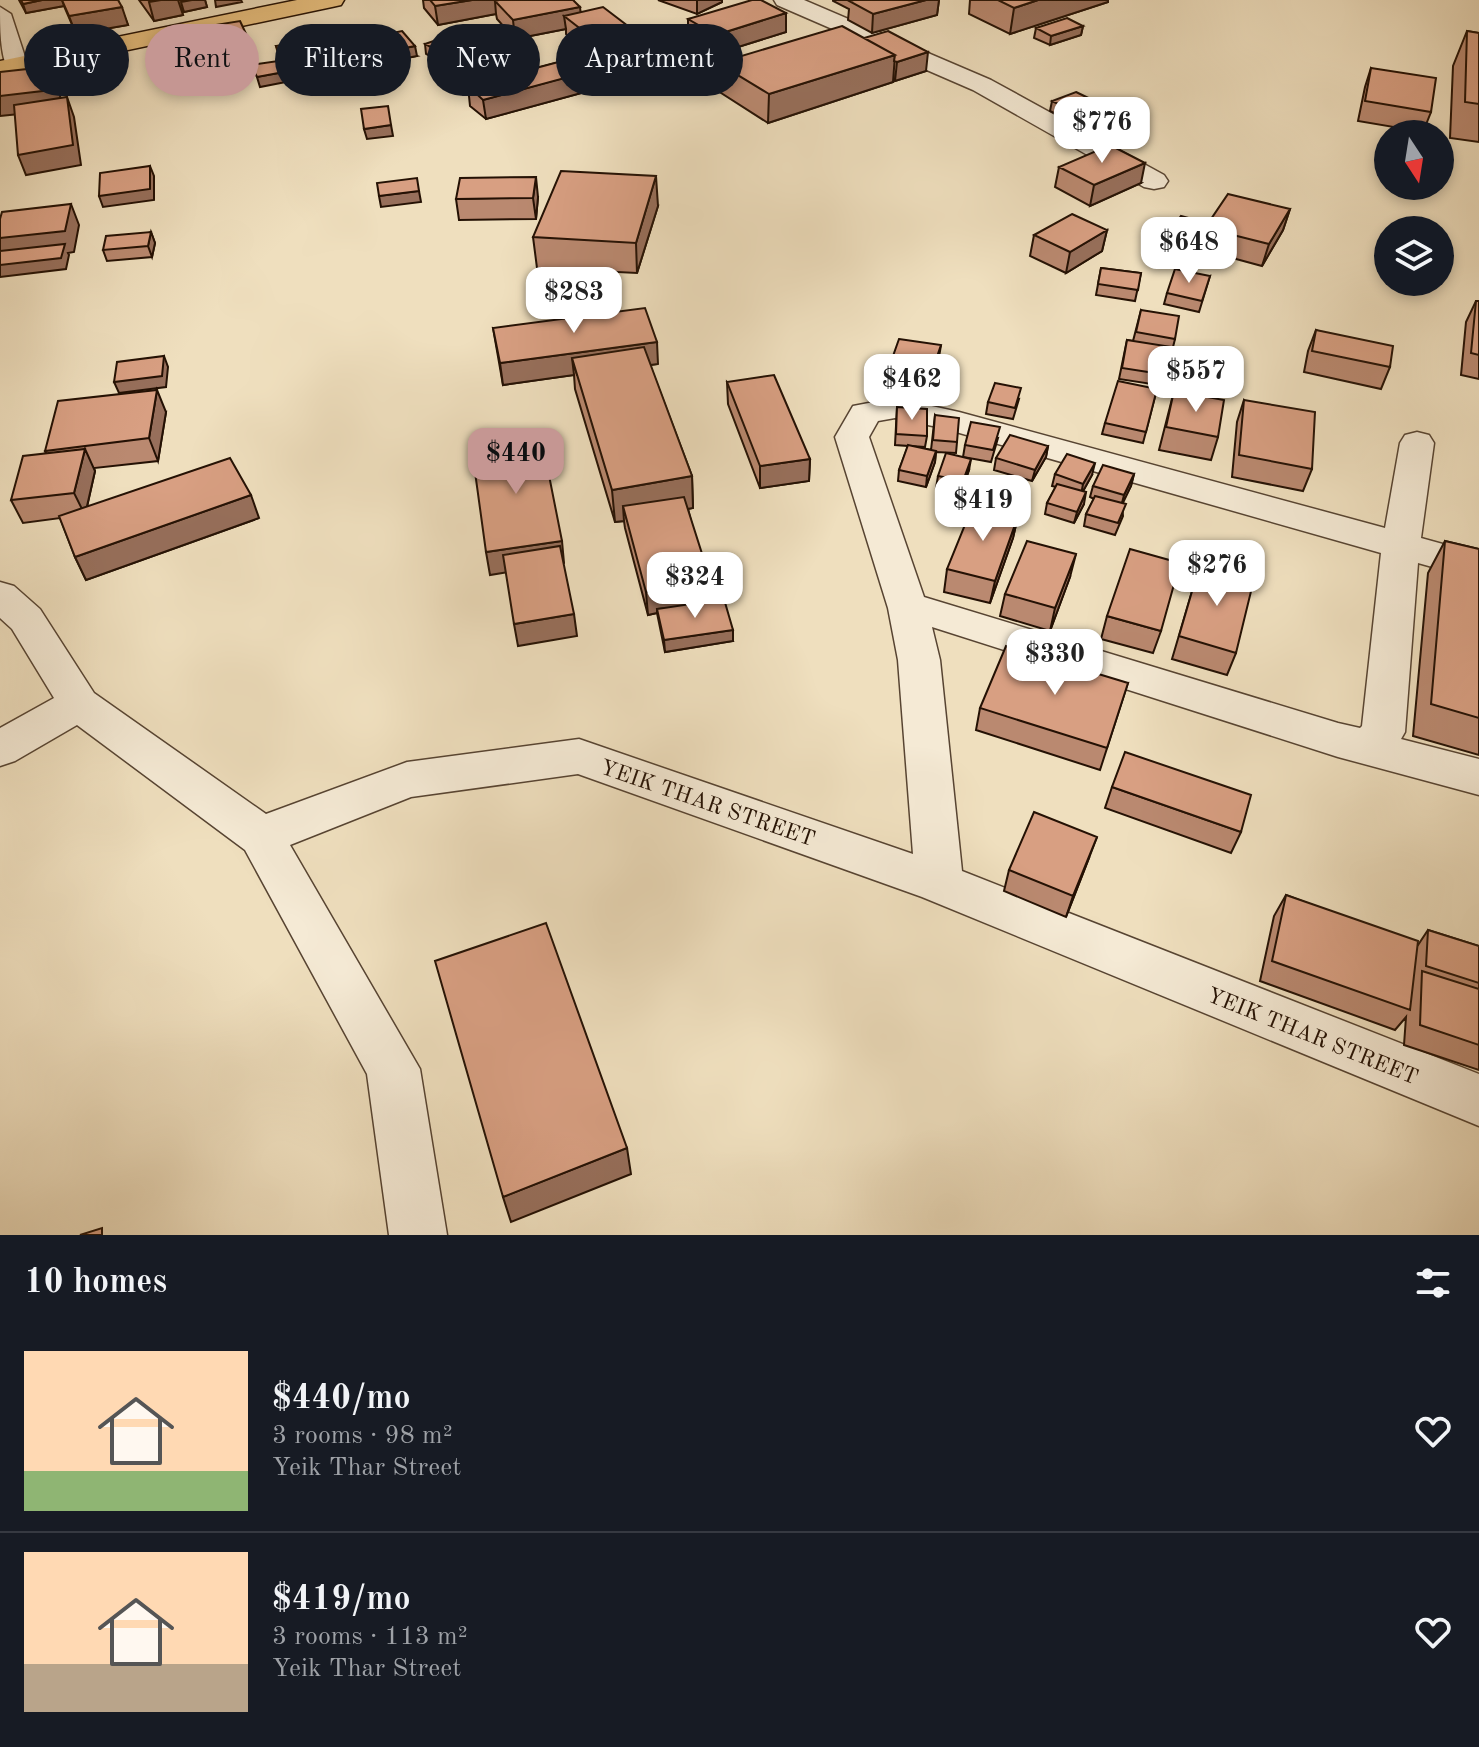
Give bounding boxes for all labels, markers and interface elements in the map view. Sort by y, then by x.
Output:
chip: Buy [24,24,129,96]
chip: Rent [145,24,259,96]
chip: Filters [275,24,411,96]
chip: New [427,24,540,96]
chip: Apartment [556,24,743,96]
pin: $776 [1055,97,1149,165]
text: $776 [1072,110,1132,136]
north arrow [1374,120,1454,200]
map controls [1374,120,1454,296]
button: layers [1374,216,1454,296]
pin: $648 [1142,217,1236,285]
text: $648 [1159,230,1219,256]
pin: $283 [527,267,621,335]
text: $283 [544,280,604,306]
pin: $557 [1149,346,1243,414]
pin: $462 [865,354,959,422]
text: $557 [1166,359,1226,385]
text: $462 [882,367,942,393]
pin: $440 [469,428,563,496]
text: $440 [486,441,546,467]
pin: $419 [936,475,1030,543]
text: $419 [953,488,1013,514]
pin: $276 [1170,540,1264,608]
pin: $324 [648,552,742,620]
text: $276 [1187,553,1247,579]
text: $324 [665,565,725,591]
pin: $330 [1008,629,1102,697]
text: $330 [1025,642,1085,668]
street label: YEIK THAR STREET [597,757,818,851]
street label: YEIK THAR STREET [1204,984,1421,1089]
icon: filters [1411,1261,1455,1305]
text: 10 homes [24,1266,167,1300]
text: $440/mo [272,1382,411,1416]
icon: home [88,1383,184,1479]
icon: heart [1411,1409,1455,1453]
text: 3 rooms · 98 m² [272,1423,453,1449]
text: Yeik Thar Street [272,1455,461,1481]
text: $419/mo [272,1583,411,1617]
icon: home [88,1584,184,1680]
icon: heart [1411,1610,1455,1654]
text: 3 rooms · 113 m² [272,1624,468,1650]
text: Yeik Thar Street [272,1656,461,1682]

